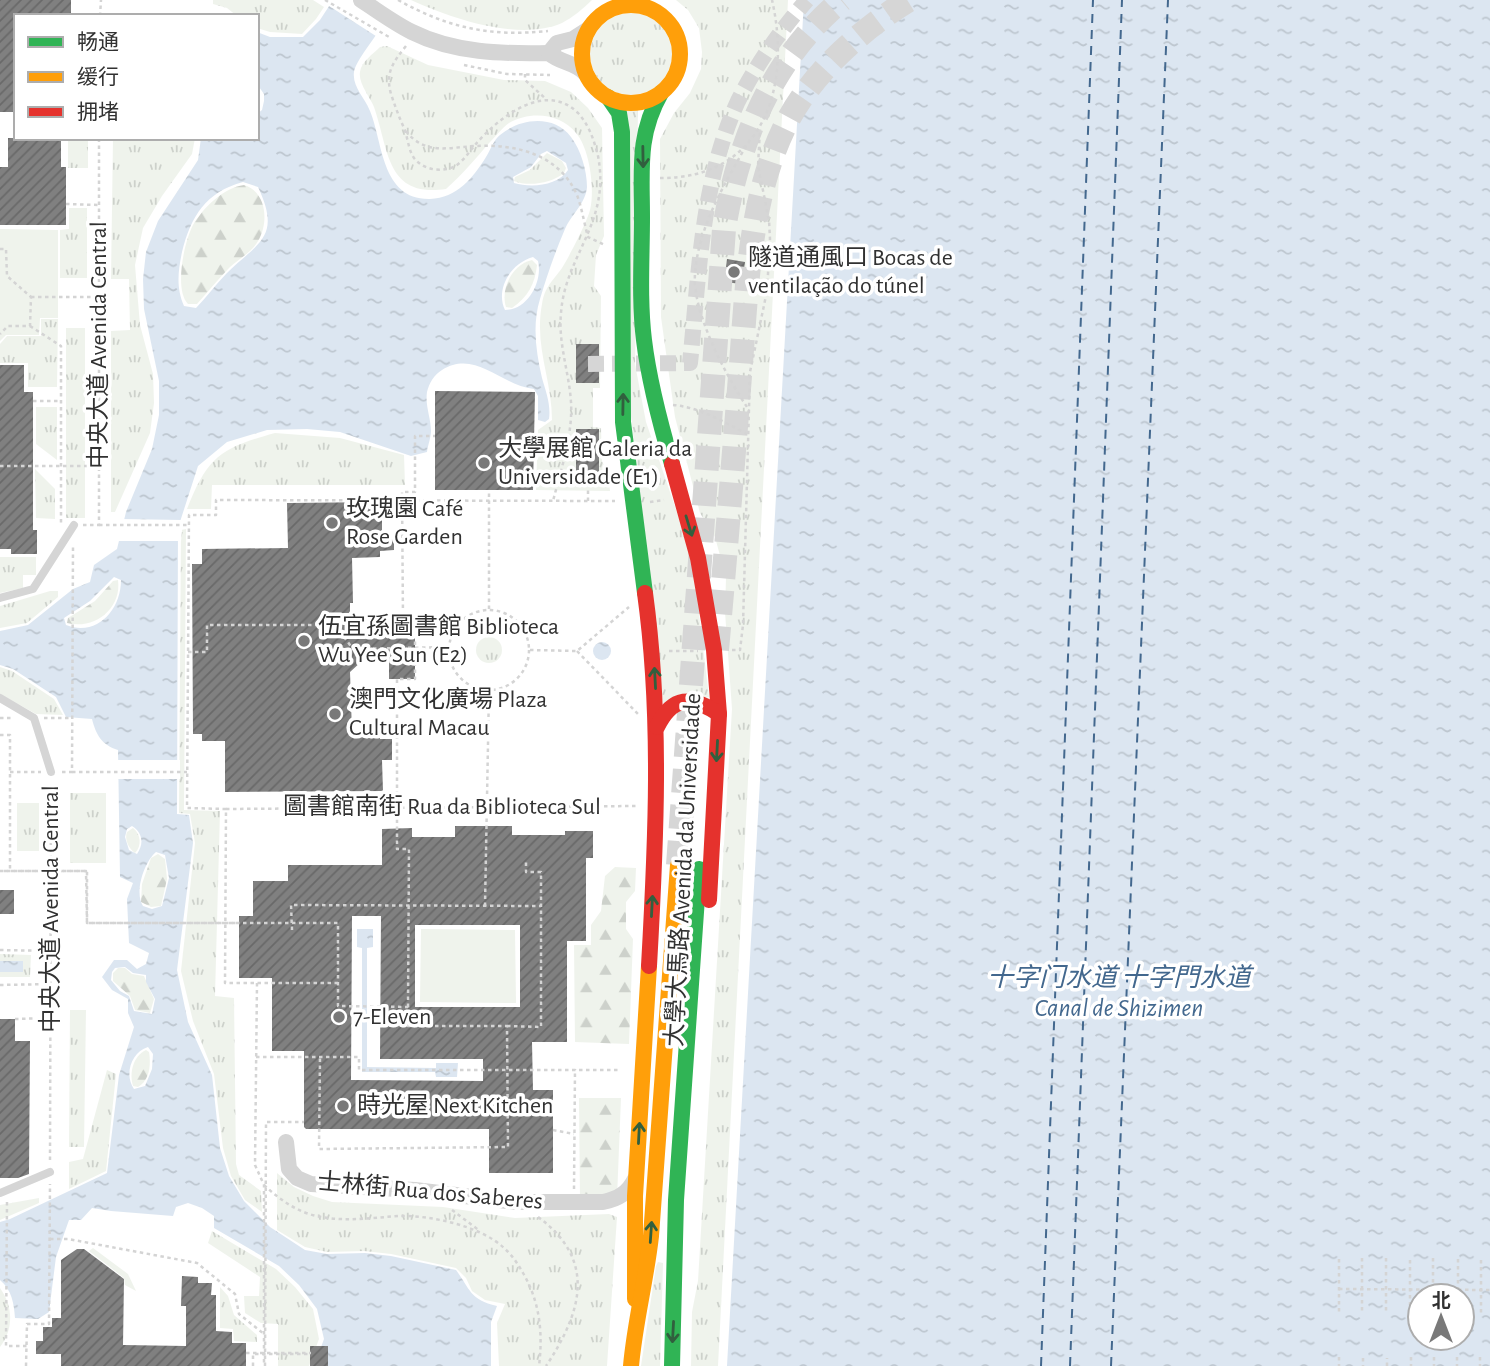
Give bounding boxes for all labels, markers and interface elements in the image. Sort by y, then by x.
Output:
legend [14,14,259,140]
text: 畅通 [77,31,119,53]
text: 缓行 [77,66,119,88]
text: 拥堵 [77,101,119,123]
one-way arrow [636,146,649,169]
street label: 中央大道 Avenida Central [85,221,111,469]
place label: 隧道通風口 Bocas de ventilação do túnel [748,244,953,298]
marker: 隧道通風口 Bocas de ventilação do túnel [726,264,742,280]
one-way arrow [616,393,630,416]
place label: 大學展館 Galeria da Universidade (E1) [498,435,692,489]
marker: 大學展館 Galeria da Universidade (E1) [476,455,492,471]
place label: 玫瑰園 Café Rose Garden [346,495,463,549]
marker: 玫瑰園 Café Rose Garden [324,515,340,531]
one-way arrow [683,515,696,537]
place label: 伍宜孫圖書館 Biblioteca Wu Yee Sun (E2) [318,613,559,667]
marker: 伍宜孫圖書館 Biblioteca Wu Yee Sun (E2) [296,633,312,649]
one-way arrow [648,667,661,690]
place label: 澳門文化廣場 Plaza Cultural Macau [349,686,547,740]
street label: 大學大馬路 Avenida da Universidade [661,692,705,1048]
marker: 澳門文化廣場 Plaza Cultural Macau [327,706,343,722]
one-way arrow [711,739,724,762]
street label: 中央大道 Avenida Central [37,785,63,1033]
street label: 圖書館南街 Rua da Biblioteca Sul [283,793,601,819]
one-way arrow [646,894,659,917]
water label: 十字门水道 十字門水道 Canal de Shizimen [987,963,1255,1021]
place label: 7-Eleven [353,1005,431,1029]
marker: 7-Eleven [331,1009,347,1025]
place label: 時光屋 Next Kitchen [357,1092,553,1118]
marker: 時光屋 Next Kitchen [335,1098,351,1114]
one-way arrow [633,1122,646,1145]
street label: 士林街 Rua dos Saberes [316,1168,544,1214]
one-way arrow [645,1222,658,1244]
north arrow [1406,1282,1476,1352]
text: 北 [1431,1291,1451,1311]
one-way arrow [666,1321,679,1343]

